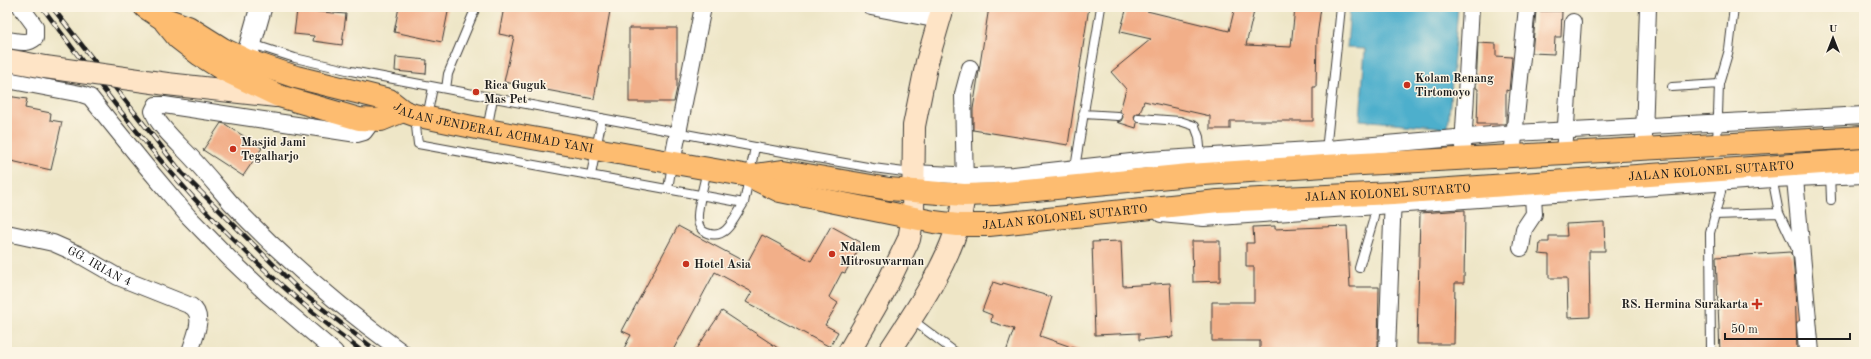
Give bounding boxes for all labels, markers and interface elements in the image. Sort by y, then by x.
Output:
north arrow [1813,18,1853,58]
text: U [1829,24,1838,35]
place label: Kolam Renang Tirtomoyo [1415,73,1494,99]
place label: Rica Guguk Mas Pet [484,80,547,106]
marker: Kolam Renang Tirtomoyo [1402,80,1412,90]
marker: Rica Guguk Mas Pet [471,87,481,97]
street label: JALAN JENDERAL ACHMAD YANI [391,101,594,156]
place label: Masjid Jami Tegalharjo [241,137,306,163]
marker: Masjid Jami Tegalharjo [228,144,238,154]
street label: JALAN KOLONEL SUTARTO [1628,160,1794,183]
street label: JALAN KOLONEL SUTARTO [1305,183,1471,204]
street label: JALAN KOLONEL SUTARTO [982,203,1148,232]
place label: Ndalem Mitrosuwarman [840,242,924,268]
street label: GG. IRIAN 4 [65,245,133,289]
marker: Ndalem Mitrosuwarman [827,249,837,259]
marker: Hotel Asia [681,259,691,269]
place label: Hotel Asia [694,259,751,271]
marker: RS. Hermina Surakarta [1751,298,1763,310]
place label: RS. Hermina Surakarta [1621,299,1748,311]
scale bar [1725,315,1850,341]
text: 50 m [1731,323,1758,336]

